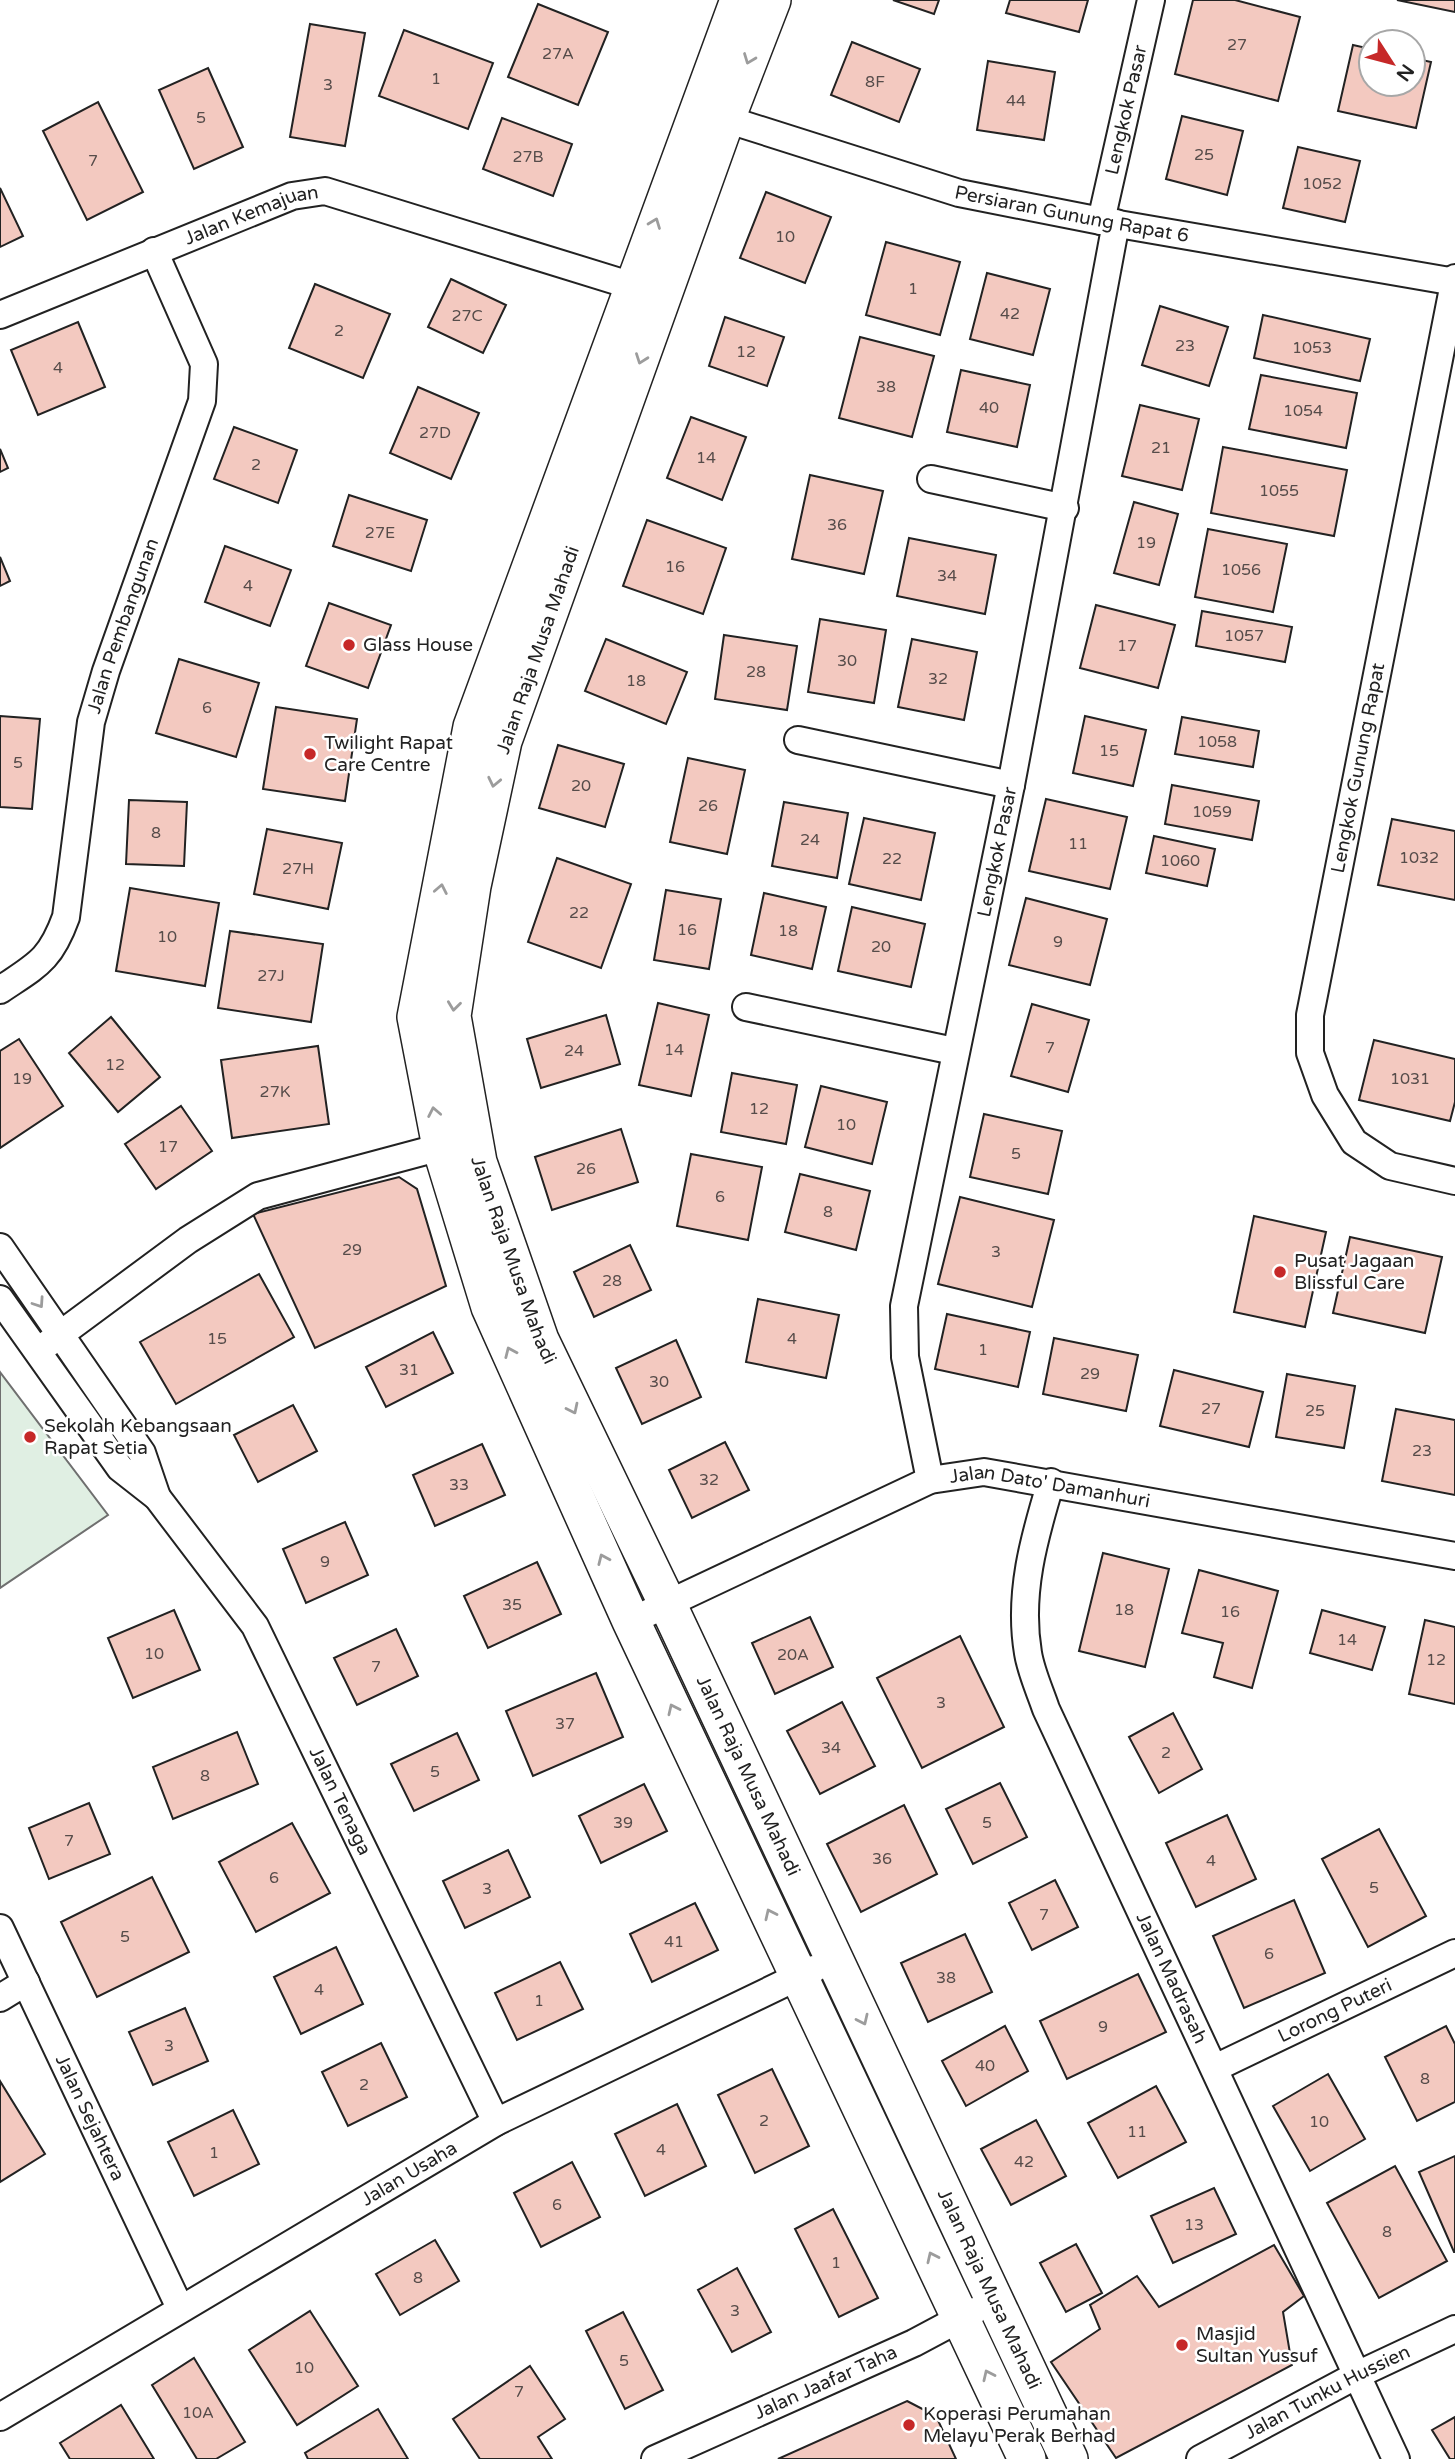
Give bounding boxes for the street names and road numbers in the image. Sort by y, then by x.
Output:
street label: Lengkok Pasar [1101,42,1152,177]
street label: Jalan Kemajuan [181,181,320,250]
street label: Persiaran Gunung Rapat 6 [953,181,1191,247]
street label: Jalan Pembangunan [83,535,163,716]
street label: Jalan Raja Musa Mahadi [492,543,584,757]
street label: Lengkok Gunung Rapat [1327,661,1389,875]
street label: Lengkok Pasar [973,784,1021,919]
street label: Jalan Raja Musa Mahadi [466,1155,561,1368]
street label: Jalan Dato' Damanhuri [948,1461,1152,1512]
street label: Jalan Raja Musa Mahadi [692,1672,805,1880]
street label: Jalan Tenaga [305,1743,376,1859]
street label: Jalan Madrasah [1132,1909,1212,2047]
street label: Lorong Puteri [1274,1974,1395,2047]
street label: Jalan Sejahtera [51,2051,129,2184]
street label: Jalan Usaha [357,2137,461,2211]
street label: Jalan Raja Musa Mahadi [933,2185,1046,2393]
street label: Jalan Jaafar Taha [751,2341,901,2424]
street label: Jalan Tunku Hussien [1241,2341,1414,2444]

